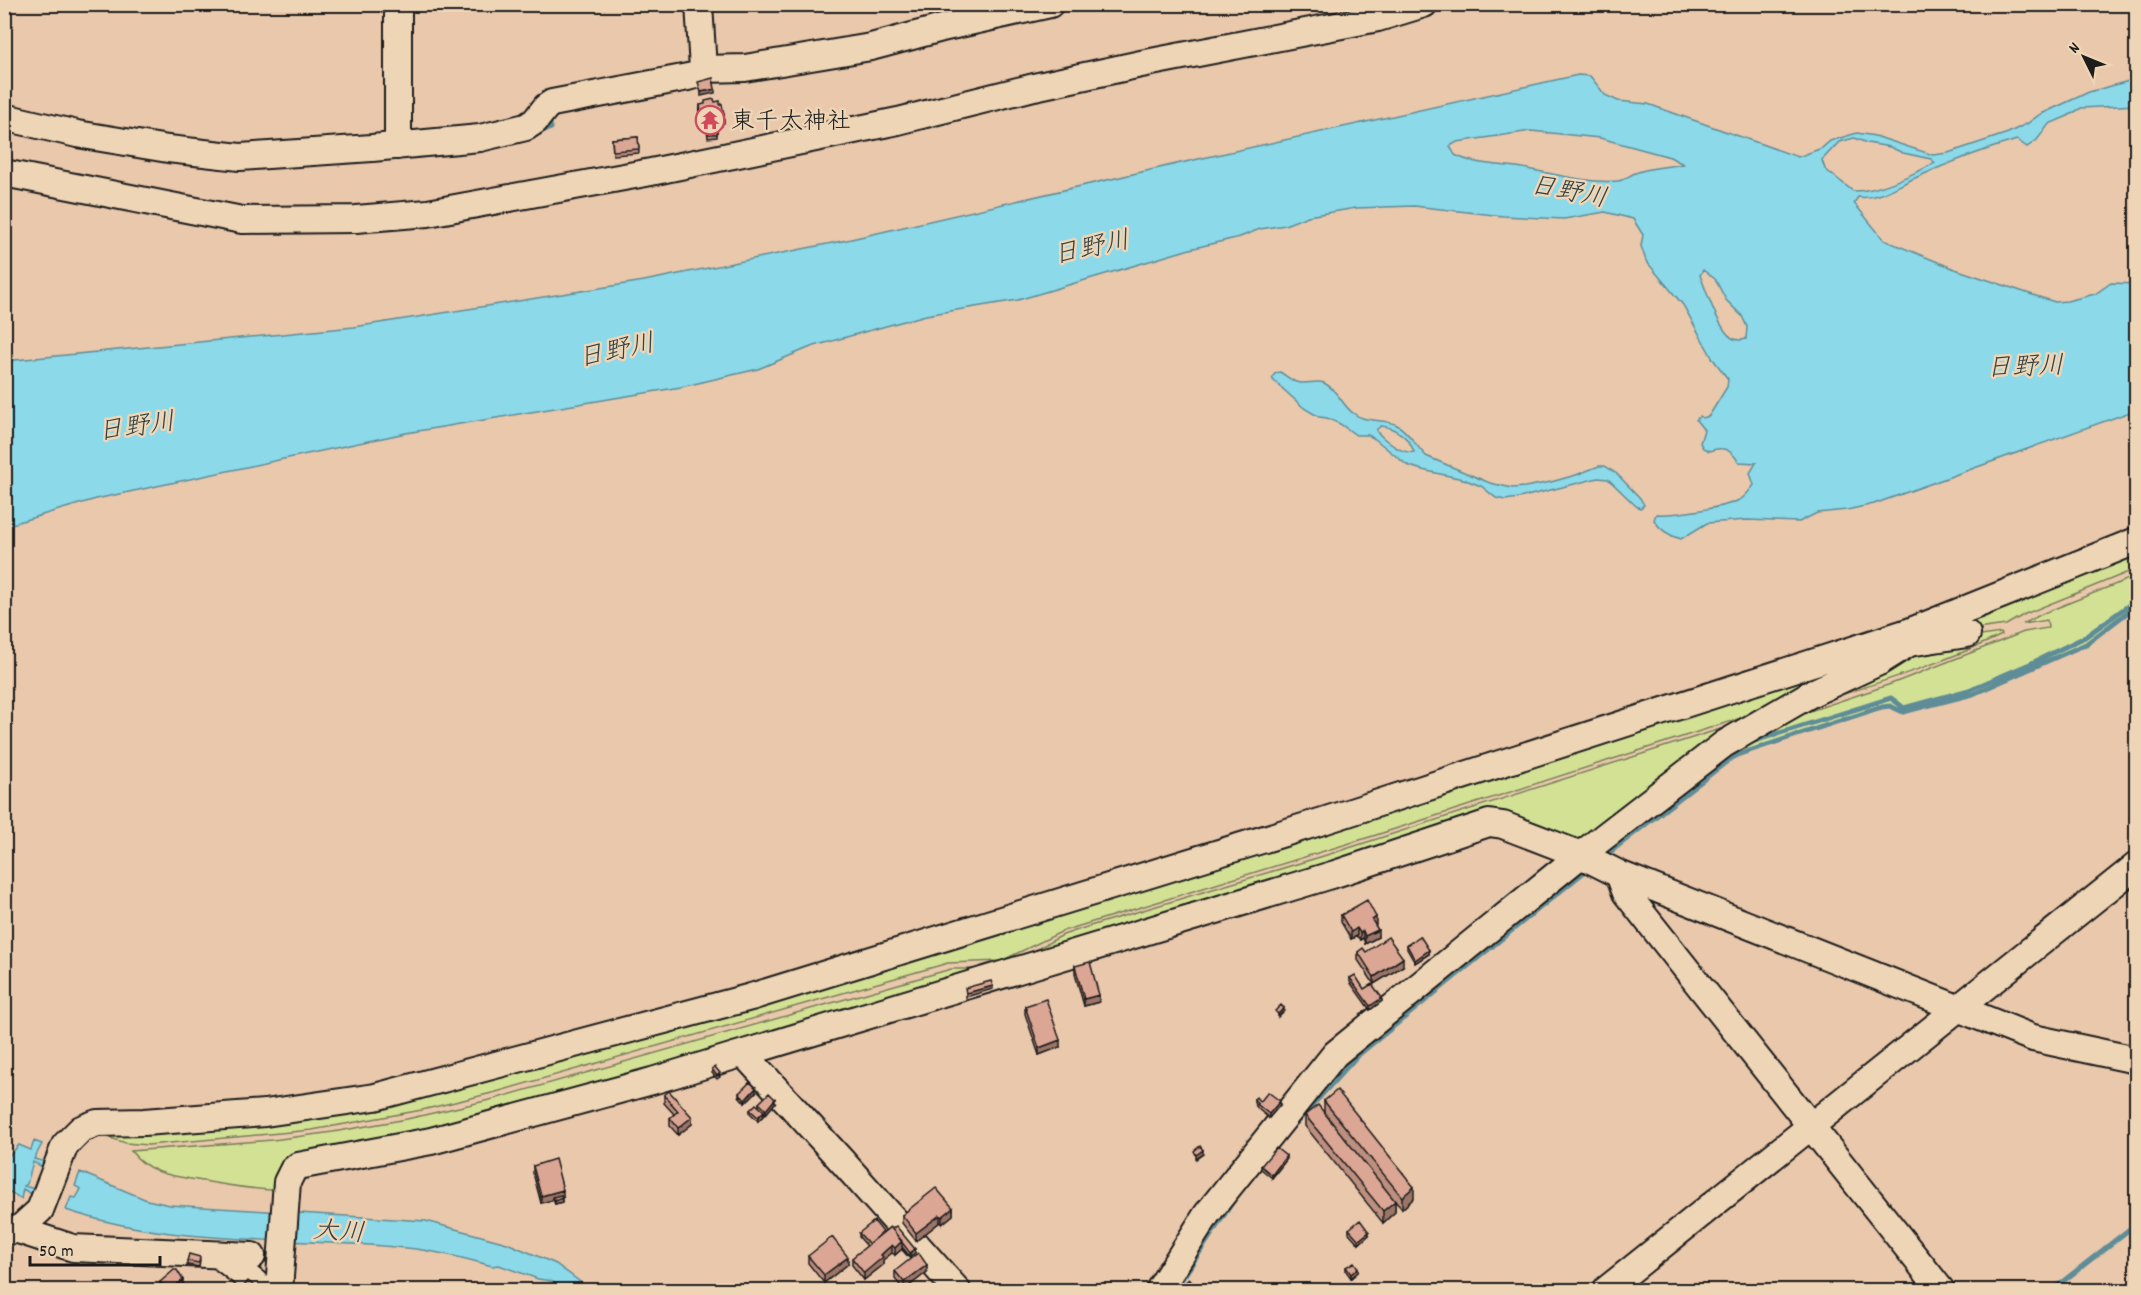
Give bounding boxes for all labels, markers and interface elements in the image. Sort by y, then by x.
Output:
north arrow [2054,27,2114,87]
text: N [2064,38,2086,59]
temple icon: 東千太神社 [694,104,726,136]
place label: 東千太神社 [731,106,851,140]
water label: 日野川 [1527,168,1610,219]
water label: 日野川 [1050,223,1134,276]
water label: 日野川 [575,326,659,379]
water label: 日野川 [1985,349,2065,388]
water label: 日野川 [95,405,178,452]
water label: 大川 [312,1213,366,1254]
scale bar [30,1229,160,1267]
text: 50 m [39,1240,74,1265]

